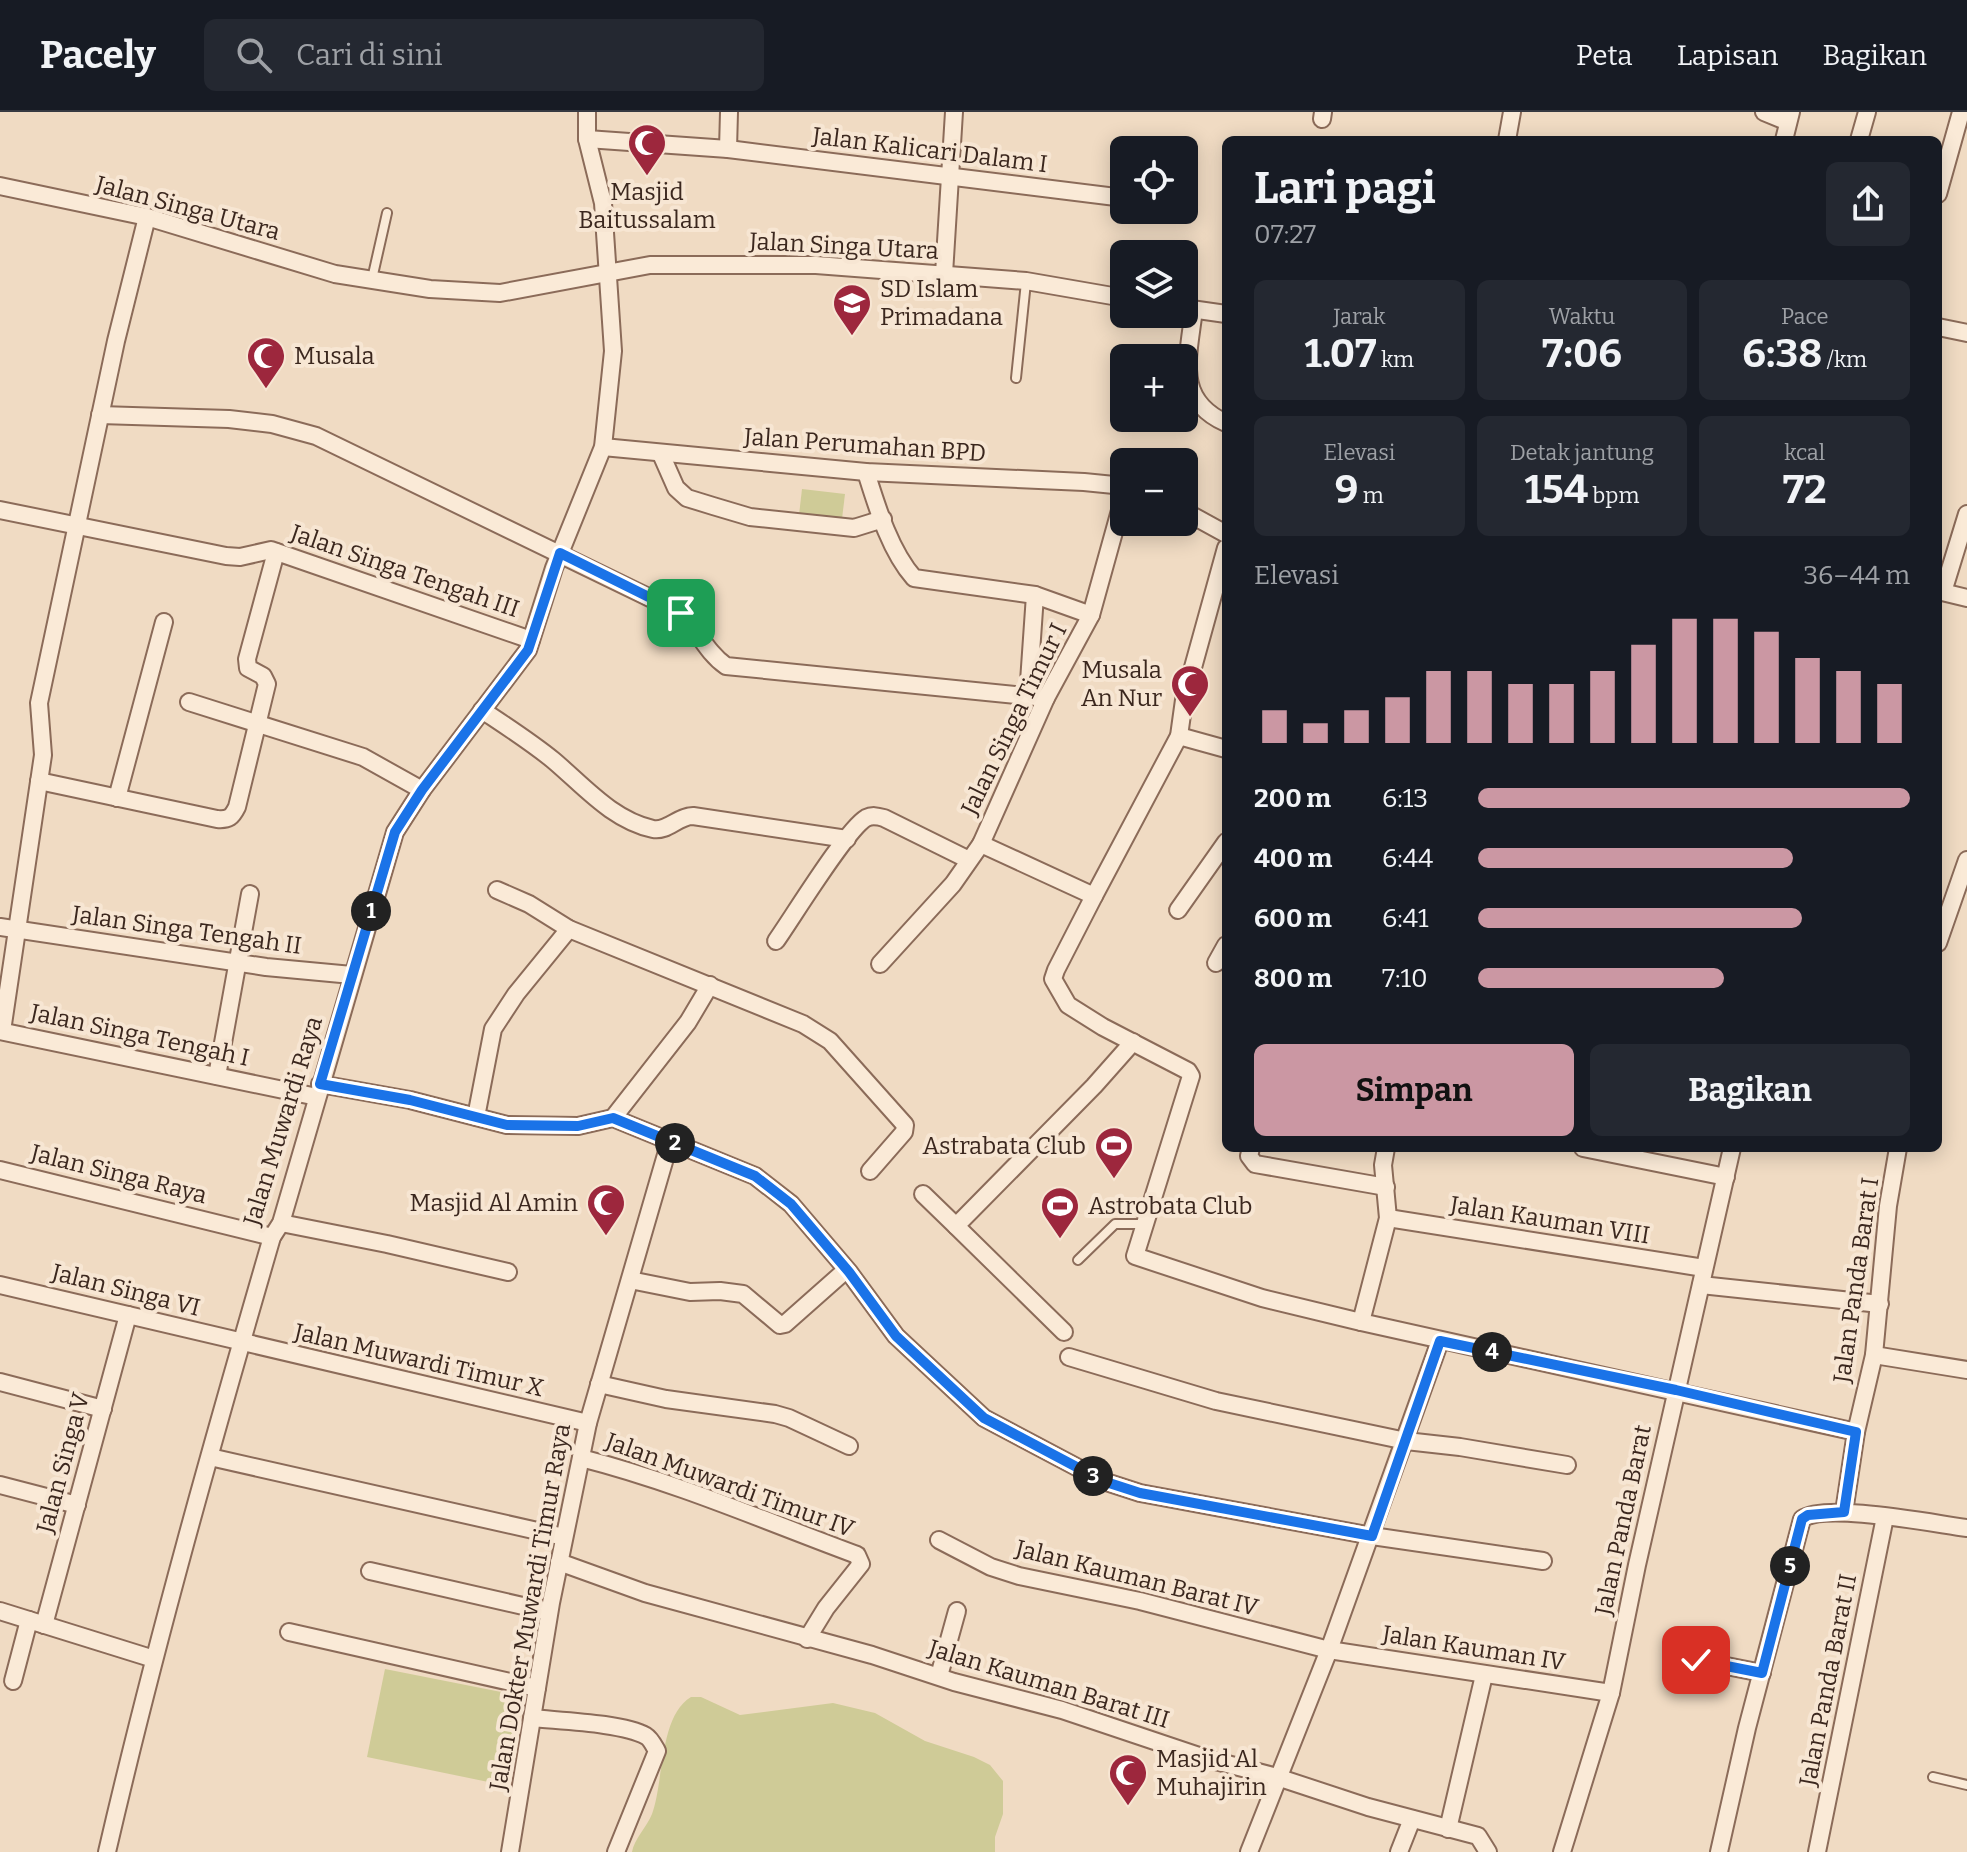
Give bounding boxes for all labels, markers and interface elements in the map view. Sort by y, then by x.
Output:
search box [204,19,764,91]
text: Pacely [40,32,156,78]
icon: search [232,33,276,77]
text: Cari di sini [296,37,443,73]
text: Peta [1576,39,1633,72]
text: Lapisan [1677,39,1779,72]
text: Bagikan [1823,39,1927,72]
mosque icon: Masjid Baitussalam [626,122,668,177]
street label: Jalan Kalicari Dalam I [810,122,1049,178]
map controls [1110,136,1198,536]
button: locate [1110,136,1198,224]
text: Lari pagi [1254,162,1436,215]
button: share [1826,162,1910,246]
street label: Jalan Singa Utara [92,170,283,246]
place label: Masjid Baitussalam [578,178,716,234]
text: 07:27 [1254,219,1316,250]
street label: Jalan Singa Utara [748,227,939,265]
button: layers [1110,240,1198,328]
place label: SD Islam Primadana [880,275,1003,331]
school or university icon: SD Islam Primadana [831,282,873,337]
text: Jarak [1333,303,1386,330]
text: Waktu [1549,303,1615,330]
text: Pace [1781,303,1828,330]
text: 1.07 [1305,330,1377,378]
text: 7:06 [1542,330,1622,378]
text: 6:38 [1742,330,1822,378]
mosque icon: Musala [245,335,287,390]
place label: Musala [294,342,375,370]
button: + [1110,344,1198,432]
text: km [1377,346,1414,373]
text: /km [1822,346,1867,373]
street label: Jalan Perumahan BPD [742,423,987,467]
text: Elevasi [1323,439,1395,466]
text: Detak jantung [1510,439,1654,466]
text: kcal [1784,439,1825,466]
button: − [1110,448,1198,536]
text: 9 [1335,466,1358,514]
text: 154 [1525,466,1588,514]
text: 72 [1783,466,1827,514]
text: m [1358,482,1384,509]
text: bpm [1588,482,1639,509]
street label: Jalan Singa Tengah III [286,518,523,623]
text: Elevasi [1254,560,1339,591]
text: 36–44 m [1803,560,1910,591]
pin [647,579,715,647]
icon: arrive [659,591,703,635]
street label: Jalan Singa Timur I [955,619,1073,820]
place label: Musala An Nur [1081,656,1162,712]
mosque icon: Musala An Nur [1169,663,1211,718]
text: 200 m [1254,783,1331,814]
text: 6:13 [1382,783,1428,814]
text: 400 m [1254,843,1332,874]
text: 6:44 [1382,843,1433,874]
pin: 1 [351,891,391,931]
text: 1 [366,897,376,924]
street label: Jalan Singa Tengah II [70,900,304,960]
text: 600 m [1254,903,1332,934]
text: 6:41 [1382,903,1429,934]
text: 800 m [1254,963,1332,994]
text: 7:10 [1382,963,1428,994]
street label: Jalan Singa Tengah I [27,998,252,1072]
street label: Jalan Muwardi Raya [238,1013,328,1230]
button: Simpan [1254,1044,1574,1136]
button: Bagikan [1590,1044,1910,1136]
pin: 2 [655,1123,695,1163]
sports icon: Astrabata Club [1093,1125,1135,1180]
text: 2 [669,1129,681,1156]
place label: Astrabata Club [922,1132,1086,1160]
street label: Jalan Singa Raya [27,1138,210,1209]
street label: Jalan Panda Barat I [1828,1176,1884,1385]
mosque icon: Masjid Al Amin [585,1182,627,1237]
sports icon: Astrobata Club [1039,1185,1081,1240]
place label: Masjid Al Amin [410,1189,578,1217]
street label: Jalan Kauman VIII [1447,1190,1652,1250]
place label: Astrobata Club [1088,1192,1253,1220]
street label: Jalan Singa VI [48,1258,203,1322]
street label: Jalan Muwardi Timur X [291,1317,547,1402]
pin: 4 [1472,1332,1512,1372]
text: 4 [1485,1338,1499,1365]
street label: Jalan Singa V [31,1390,95,1537]
street label: Jalan Dokter Muwardi Timur Raya [484,1421,576,1794]
street label: Jalan Panda Barat [1589,1422,1657,1619]
street label: Jalan Muwardi Timur IV [601,1427,859,1543]
pin: 3 [1073,1456,1113,1496]
text: 3 [1087,1462,1099,1489]
street label: Jalan Kauman Barat IV [1012,1534,1262,1622]
pin: 5 [1770,1546,1810,1586]
text: 5 [1784,1552,1796,1579]
street label: Jalan Panda Barat II [1794,1572,1862,1789]
street label: Jalan Kauman IV [1380,1620,1568,1676]
pin [1662,1626,1730,1694]
street label: Jalan Kauman Barat III [924,1634,1173,1734]
icon: check [1674,1638,1718,1682]
place label: Masjid Al Muhajirin [1156,1745,1267,1801]
mosque icon: Masjid Al Muhajirin [1107,1752,1149,1807]

